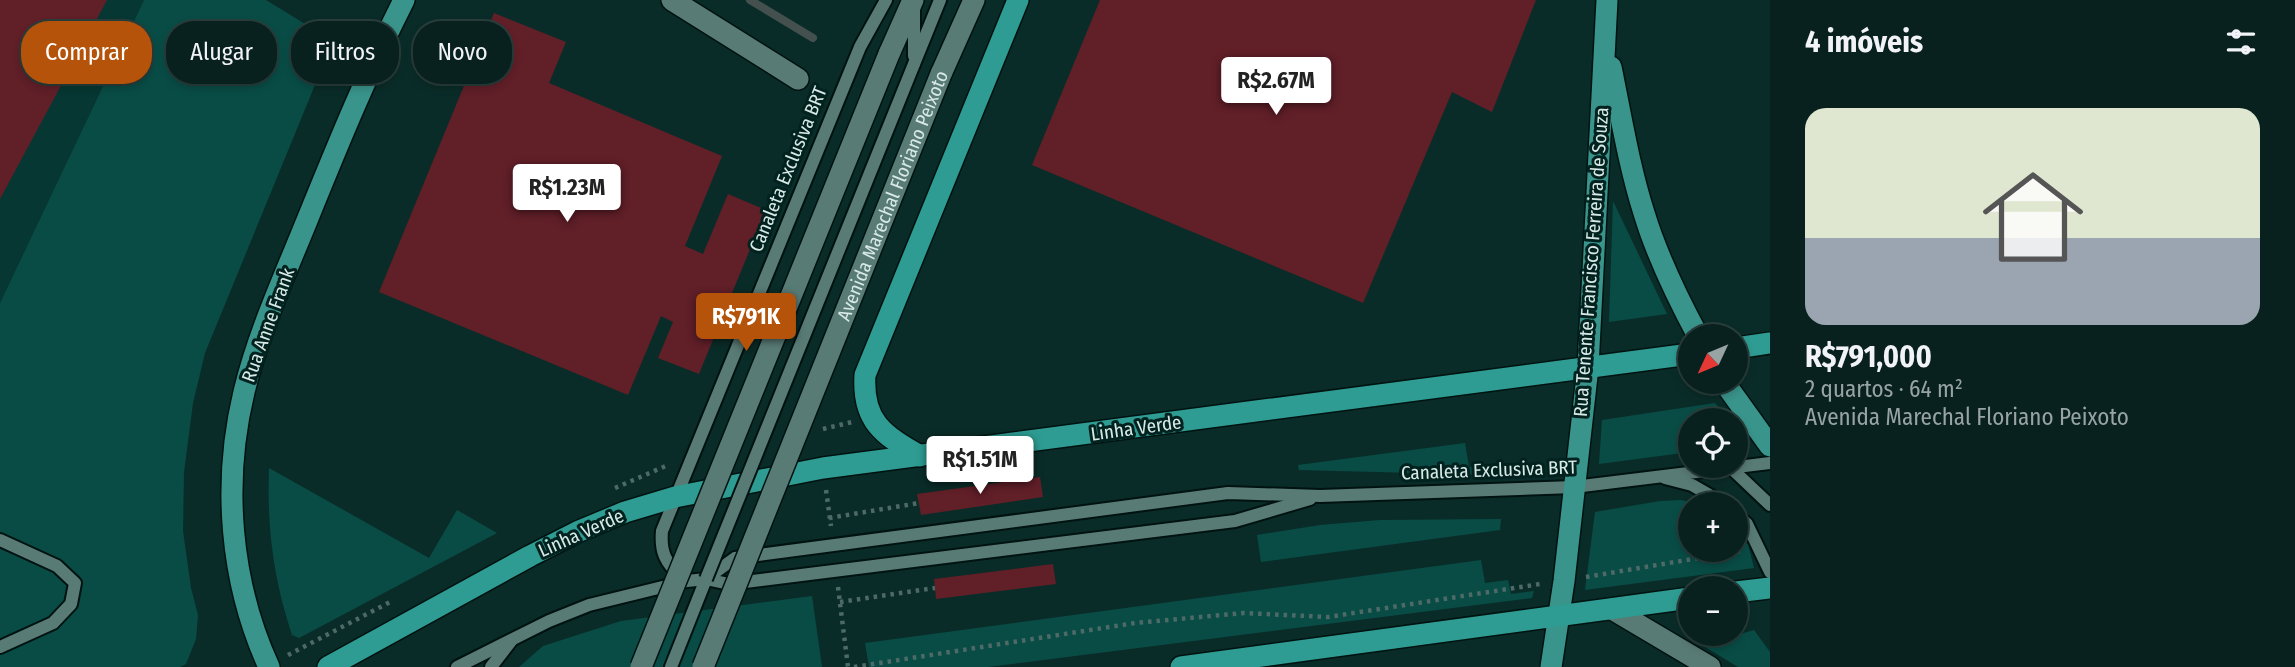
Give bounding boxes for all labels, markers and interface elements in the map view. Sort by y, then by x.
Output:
chip: Comprar [21,21,152,84]
chip: Alugar [166,21,277,84]
chip: Filtros [291,21,399,84]
chip: Novo [413,21,512,84]
icon: filters [2222,23,2260,61]
text: 4 imóveis [1805,24,1923,60]
pin: R$2.67M [1211,58,1341,117]
text: R$2.67M [1237,66,1315,94]
street label: Avenida Marechal Floriano Peixoto [832,67,953,324]
street label: Canaleta Exclusiva BRT [744,83,832,255]
street label: Rua Tenente Francisco Ferreira de Souza [1569,106,1613,418]
icon: home [1970,154,2096,280]
pin: R$1.23M [502,164,632,224]
text: R$1.23M [529,173,605,201]
street label: Rua Anne Frank [237,265,299,385]
pin: R$791K [689,294,803,353]
text: R$791K [712,302,780,330]
north arrow [1678,324,1748,394]
map controls [1678,324,1748,646]
text: R$791,000 [1805,339,1932,375]
text: 2 quartos · 64 m² [1805,375,1963,403]
text: Avenida Marechal Floriano Peixoto [1805,403,2129,431]
button: locate [1678,408,1748,478]
street label: Linha Verde [1089,410,1183,446]
pin: R$1.51M [915,436,1045,496]
text: R$1.51M [943,445,1017,473]
street label: Canaleta Exclusiva BRT [1401,455,1578,485]
button: + [1678,492,1748,562]
street label: Linha Verde [535,504,627,562]
button: − [1678,576,1748,646]

